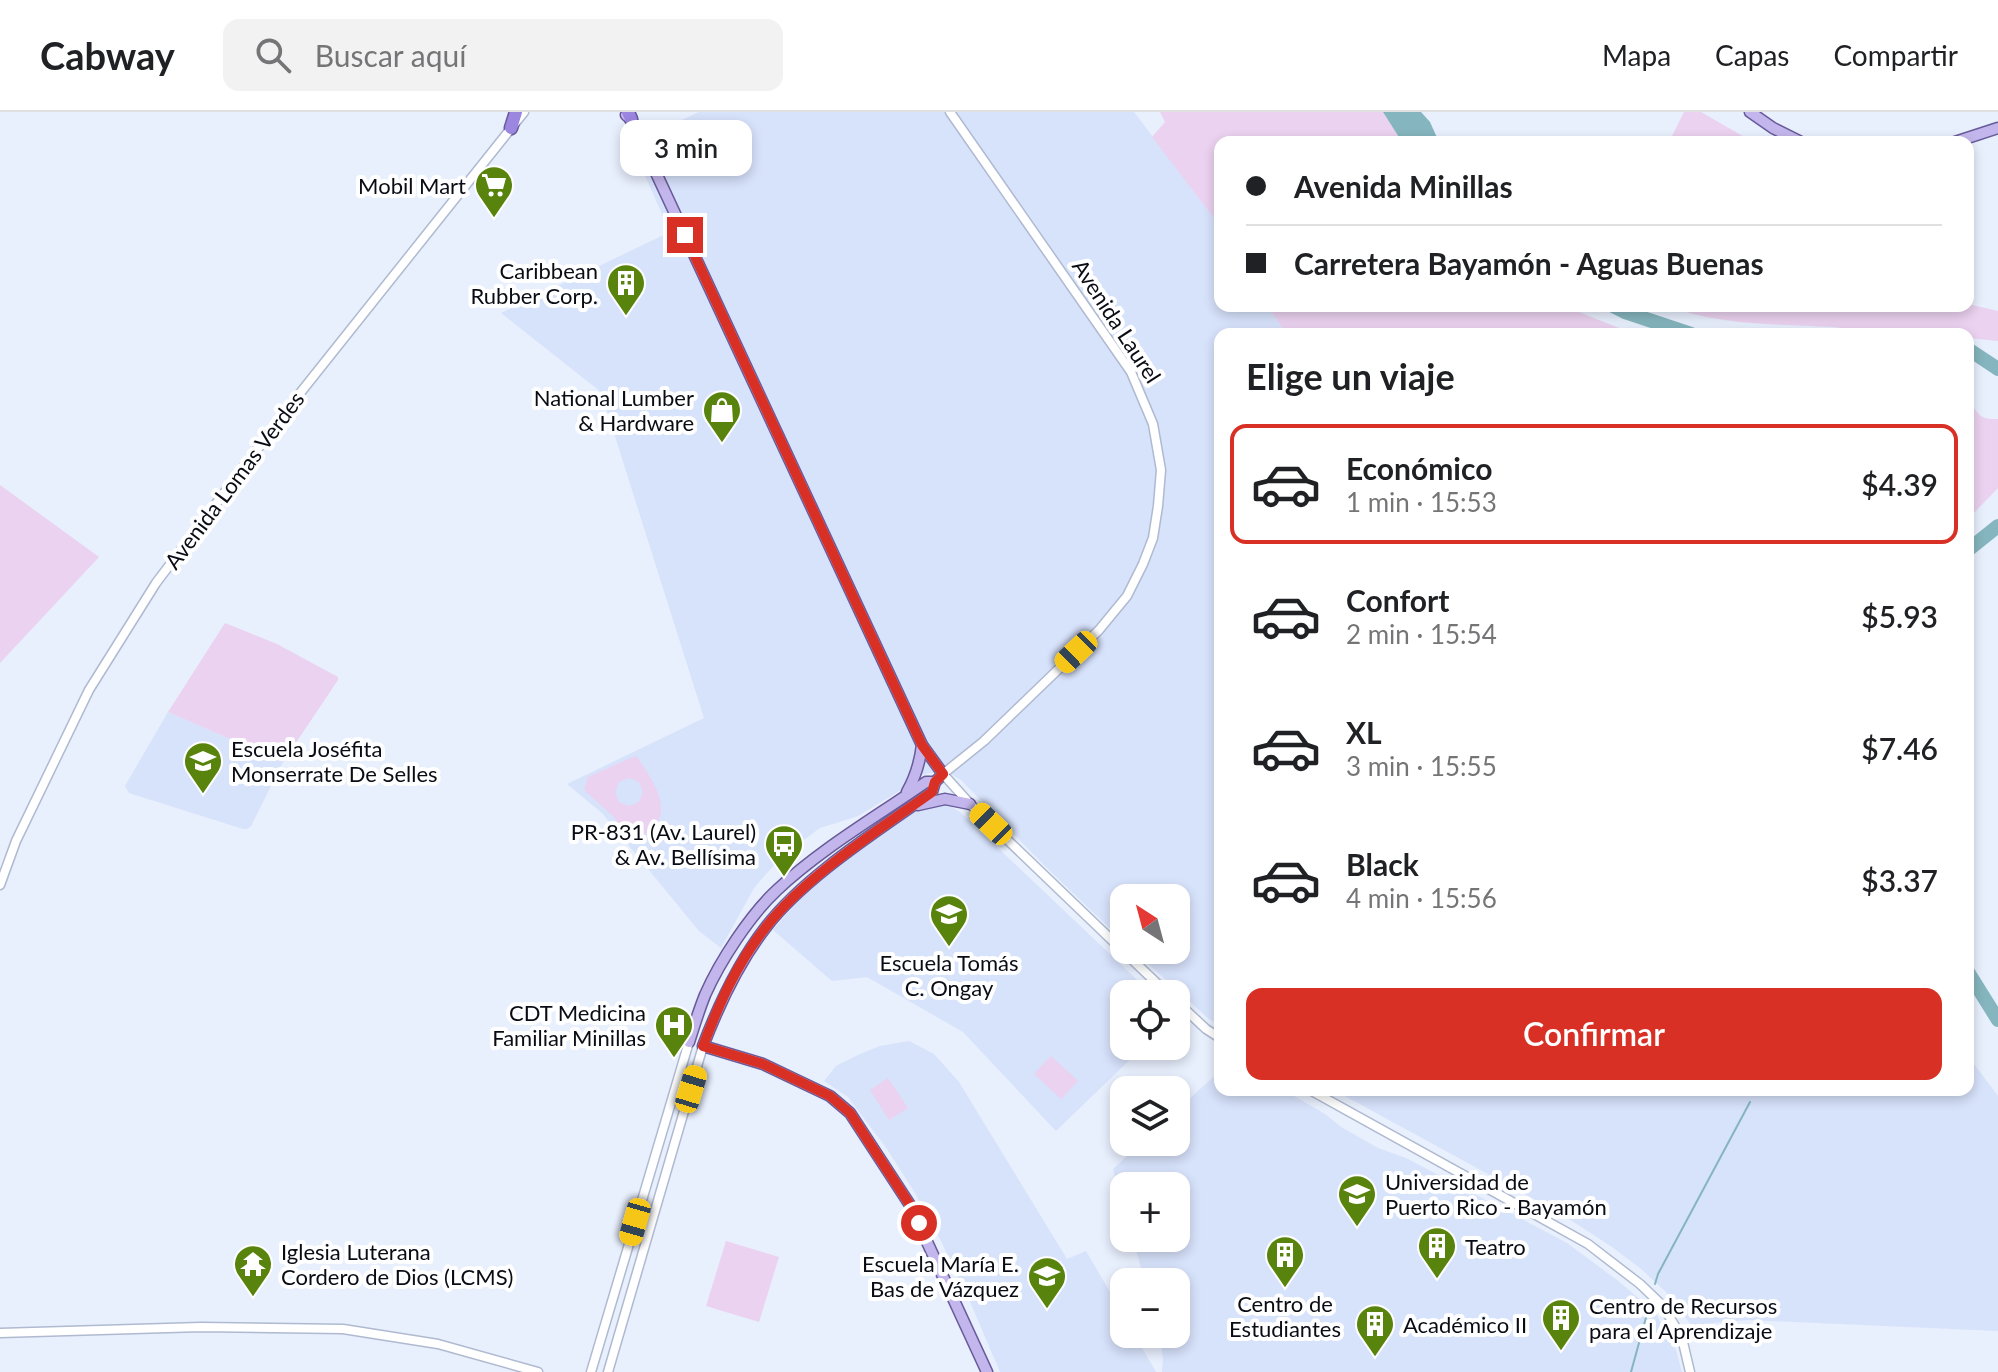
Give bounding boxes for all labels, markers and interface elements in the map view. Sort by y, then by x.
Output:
search box [223,19,783,91]
text: Cabway [40,32,175,78]
icon: search [251,33,295,77]
text: Buscar aquí [315,37,466,73]
text: Mapa [1602,38,1671,72]
text: Capas [1715,38,1789,72]
text: Compartir [1833,38,1958,72]
callout: 3 min [619,119,751,175]
text: 3 min [654,132,718,164]
supermarket icon: Mobil Mart [473,164,515,219]
text: Avenida Minillas [1294,168,1513,204]
place label: Mobil Mart [358,172,466,199]
route end [667,217,703,253]
text: Carretera Bayamón - Aguas Buenas [1294,245,1764,281]
street label: Avenida Laurel [1067,254,1167,388]
place label: Caribbean Rubber Corp. [470,257,598,309]
building icon: Caribbean Rubber Corp. [605,262,647,317]
text: Elige un viaje [1246,354,1455,398]
place label: National Lumber & Hardware [534,384,694,436]
street label: Avenida Lomas Verdes [158,386,310,574]
shop icon: National Lumber & Hardware [701,389,743,444]
icon: car [1250,448,1322,520]
text: Económico [1346,450,1492,486]
text: $4.39 [1861,466,1938,502]
text: 1 min · 15:53 [1346,486,1497,518]
icon: car [1250,580,1322,652]
text: Confort [1346,582,1449,618]
text: $5.93 [1861,598,1938,634]
text: 2 min · 15:54 [1346,618,1497,650]
car [1050,627,1102,677]
icon: car [1250,712,1322,784]
text: XL [1346,714,1382,750]
text: $7.46 [1861,730,1938,766]
place label: Escuela Joséfita Monserrate De Selles [231,735,438,787]
school or university icon: Escuela Joséfita Monserrate De Selles [182,740,224,795]
text: 3 min · 15:55 [1346,750,1497,782]
car [965,799,1017,849]
place label: PR-831 (Av. Laurel) & Av. Bellísima [571,818,756,870]
bus stop icon: PR-831 (Av. Laurel) & Av. Bellísima [763,823,805,878]
icon: car [1250,844,1322,916]
text: Black [1346,846,1419,882]
text: $3.37 [1861,862,1938,898]
text: 4 min · 15:56 [1346,882,1497,914]
north arrow [1110,884,1190,964]
map controls [1110,884,1190,1348]
school or university icon: Escuela Tomás C. Ongay [928,893,970,948]
place label: Escuela Tomás C. Ongay [880,949,1018,1001]
button: locate [1110,980,1190,1060]
button: Confirmar [1246,988,1942,1080]
place label: CDT Medicina Familiar Minillas [492,999,646,1051]
hospital icon: CDT Medicina Familiar Minillas [653,1004,695,1059]
car [673,1063,709,1115]
button: layers [1110,1076,1190,1156]
place label: Universidad de Puerto Rico - Bayamón [1385,1168,1607,1220]
button: + [1110,1172,1190,1252]
school or university icon: Universidad de Puerto Rico - Bayamón [1336,1173,1378,1228]
car [617,1196,653,1248]
route start [901,1205,937,1241]
building icon: Teatro [1416,1225,1458,1280]
place label: Teatro [1465,1233,1526,1260]
building icon: Centro de Estudiantes [1264,1234,1306,1289]
place label: Iglesia Luterana Cordero de Dios (LCMS) [281,1238,513,1290]
temple icon: Iglesia Luterana Cordero de Dios (LCMS) [232,1243,274,1298]
place label: Escuela María E. Bas de Vázquez [862,1250,1019,1302]
school or university icon: Escuela María E. Bas de Vázquez [1026,1255,1068,1310]
button: − [1110,1268,1190,1348]
place label: Centro de Estudiantes [1229,1290,1341,1342]
place label: Centro de Recursos para el Aprendizaje [1589,1292,1777,1344]
building icon: Centro de Recursos para el Aprendizaje [1540,1297,1582,1352]
building icon: Académico II [1354,1303,1396,1358]
place label: Académico II [1403,1311,1527,1338]

